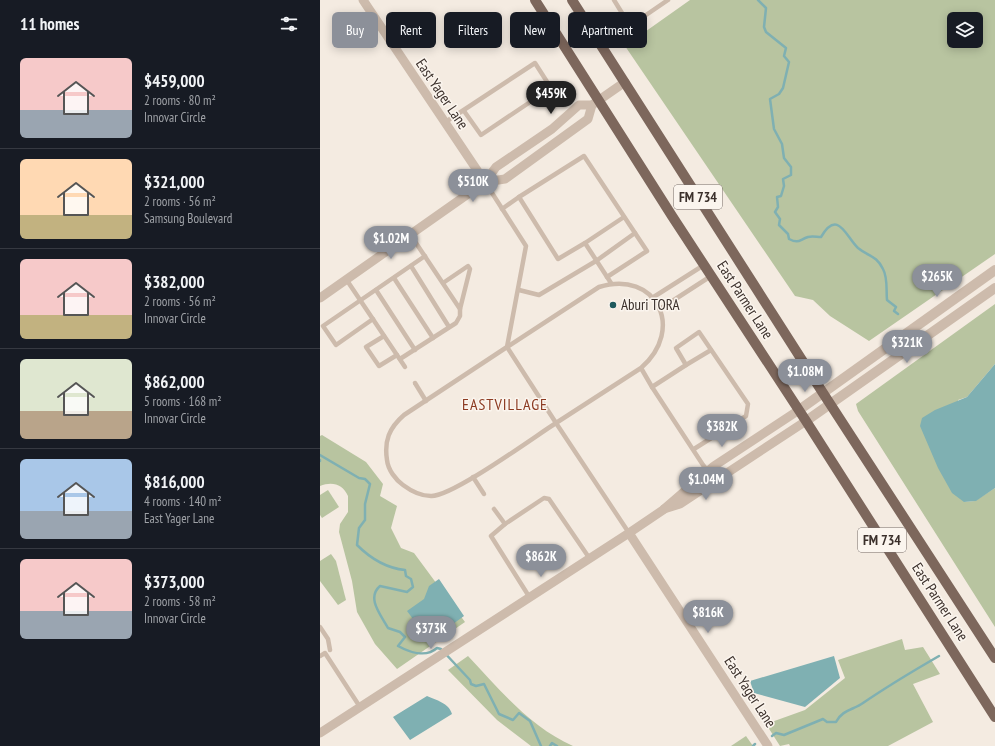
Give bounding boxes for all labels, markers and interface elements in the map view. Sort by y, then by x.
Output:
chip: Buy [332,12,378,48]
chip: Rent [386,12,436,48]
chip: Filters [444,12,502,48]
chip: New [510,12,560,48]
chip: Apartment [568,12,647,48]
map controls [947,12,983,48]
button: layers [947,12,983,48]
text: 11 homes [20,13,79,35]
icon: filters [278,13,300,35]
street label: East Yager Lane [412,55,473,133]
text: $459,000 [144,70,205,92]
icon: home [52,74,100,122]
pin: $459K [523,81,579,115]
text: $459K [535,85,567,102]
text: 2 rooms · 80 m² [144,92,216,109]
text: Innovar Circle [144,109,206,126]
pin: $510K [445,169,501,203]
text: $321,000 [144,171,205,193]
text: $510K [457,173,489,190]
icon: home [52,175,100,223]
road number: FM 734 [674,185,722,209]
text: 2 rooms · 56 m² [144,193,216,210]
text: Samsung Boulevard [144,210,232,227]
pin: $1.02M [358,226,424,260]
text: $1.02M [373,230,409,247]
street label: East Parmer Lane [713,257,778,342]
pin: $265K [909,264,965,298]
text: $265K [921,268,953,285]
text: $382,000 [144,271,205,293]
icon: home [52,275,100,323]
text: 2 rooms · 56 m² [144,293,216,310]
place label: Aburi TORA [621,295,681,314]
marker: Aburi TORA [608,300,618,310]
text: Innovar Circle [144,310,206,327]
pin: $321K [879,330,935,364]
text: $321K [891,334,923,351]
pin: $1.08M [772,359,838,393]
text: $1.08M [787,363,823,380]
text: $862,000 [144,371,205,393]
icon: home [52,375,100,423]
text: 5 rooms · 168 m² [144,393,222,410]
district label: EASTVILLAGE [462,394,548,414]
text: Innovar Circle [144,410,206,427]
pin: $382K [694,414,750,448]
text: $382K [706,418,738,435]
pin: $1.04M [673,467,739,501]
text: $816,000 [144,471,205,493]
text: $1.04M [688,471,724,488]
icon: home [52,475,100,523]
text: 4 rooms · 140 m² [144,493,222,510]
text: East Yager Lane [144,510,214,527]
road number: FM 734 [858,528,906,552]
pin: $862K [513,544,569,578]
text: $862K [525,548,557,565]
street label: East Parmer Lane [908,559,973,644]
text: $373,000 [144,571,205,593]
icon: home [52,575,100,623]
text: 2 rooms · 58 m² [144,593,216,610]
pin: $816K [680,600,736,634]
text: $816K [692,604,724,621]
text: Innovar Circle [144,610,206,627]
pin: $373K [403,616,459,650]
text: $373K [415,620,447,637]
street label: East Yager Lane [720,653,780,731]

